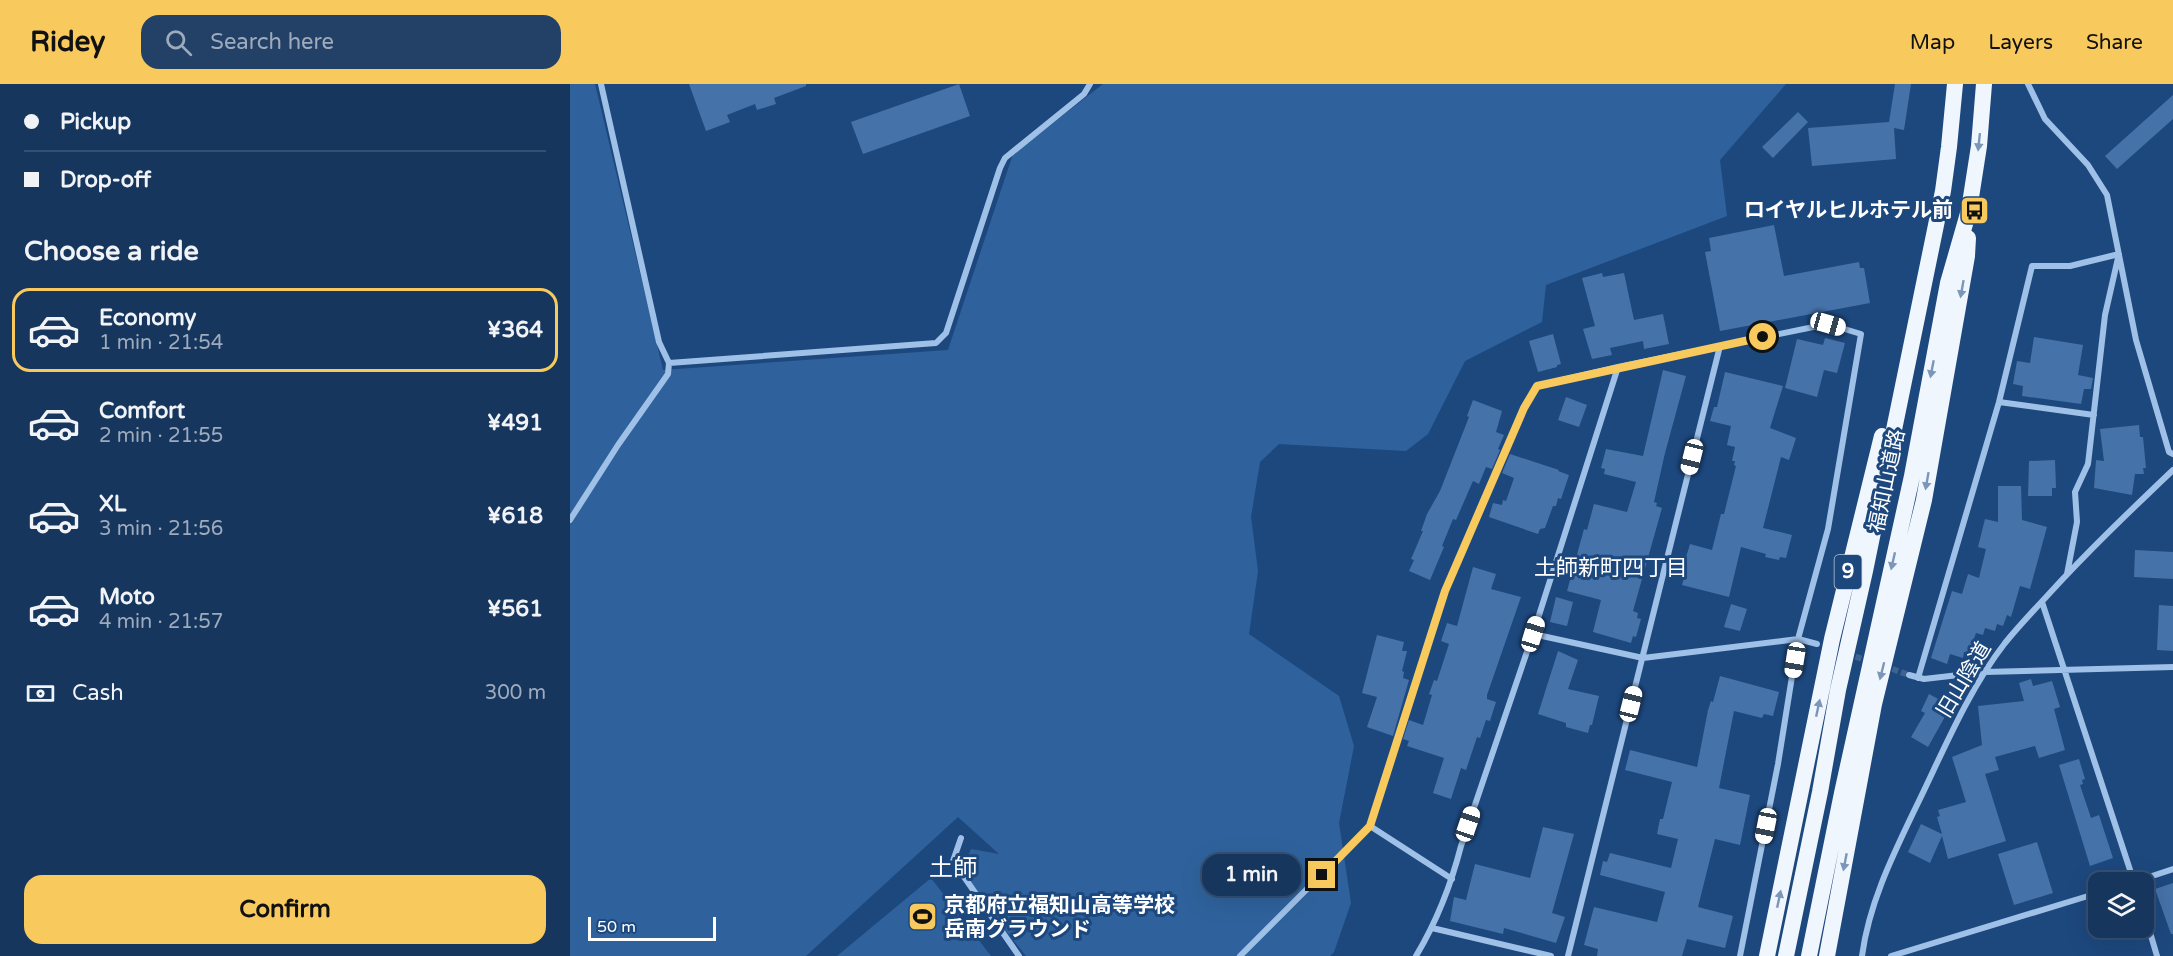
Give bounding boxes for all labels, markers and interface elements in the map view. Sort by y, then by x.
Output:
search box [141,15,561,69]
text: Ridey [30,25,105,59]
icon: search [162,26,195,59]
text: Search here [210,29,334,55]
text: Map [1910,30,1955,55]
text: Layers [1988,30,2053,55]
text: Share [2086,30,2143,55]
text: Pickup [60,109,131,135]
one-way arrow [1974,133,1984,152]
text: Drop-off [60,167,151,193]
bus stop icon: ロイヤルヒルホテル前 [1958,194,1990,226]
place label: ロイヤルヒルホテル前 [1744,198,1953,223]
text: Choose a ride [24,235,199,268]
one-way arrow [1957,280,1966,299]
icon: car [27,303,81,357]
text: Economy [99,305,196,331]
car [1808,310,1848,338]
text: ¥364 [487,317,543,343]
route start [1749,323,1776,350]
text: 1 min · 21:54 [99,331,223,355]
one-way arrow [1927,360,1936,379]
icon: car [27,396,81,450]
text: Comfort [99,398,185,424]
text: ¥491 [487,410,543,436]
text: 2 min · 21:55 [99,424,223,448]
street label: 福知山道路 [1864,427,1910,535]
car [1679,437,1705,477]
one-way arrow [1922,472,1931,491]
icon: car [27,489,81,543]
text: XL [99,491,126,517]
text: ¥618 [487,503,543,529]
text: 3 min · 21:56 [99,517,223,541]
one-way arrow [1888,551,1898,570]
district label: 土師新町四丁目 [1534,555,1688,581]
road number: 9 [1834,555,1862,589]
icon: car [27,582,81,636]
text: Moto [99,584,155,610]
text: ¥561 [487,596,543,622]
text: 4 min · 21:57 [99,610,223,634]
car [1519,614,1547,654]
street label: 旧山陰道 [1932,638,1996,722]
car [1783,641,1807,679]
one-way arrow [1877,662,1887,680]
icon: cash [24,677,57,710]
text: Cash [72,680,124,706]
text: 300 m [485,681,546,705]
car [1618,684,1644,724]
one-way arrow [1814,698,1823,717]
car [1454,804,1482,844]
car [1754,807,1778,845]
one-way arrow [1840,853,1849,872]
district label: 土師 [929,854,977,883]
callout: 1 min [1202,854,1301,896]
route end [1308,861,1335,888]
text: 1 min [1225,863,1278,887]
map controls [2088,872,2154,938]
button: layers [2088,872,2154,938]
button: Confirm [24,875,546,944]
one-way arrow [1775,889,1784,908]
place label: 京都府立福知山高等学校 岳南グラウンド [944,893,1175,942]
sports icon: 京都府立福知山高等学校 岳南グラウンド [907,901,939,933]
scale bar [588,914,716,942]
text: 50 m [597,917,636,937]

